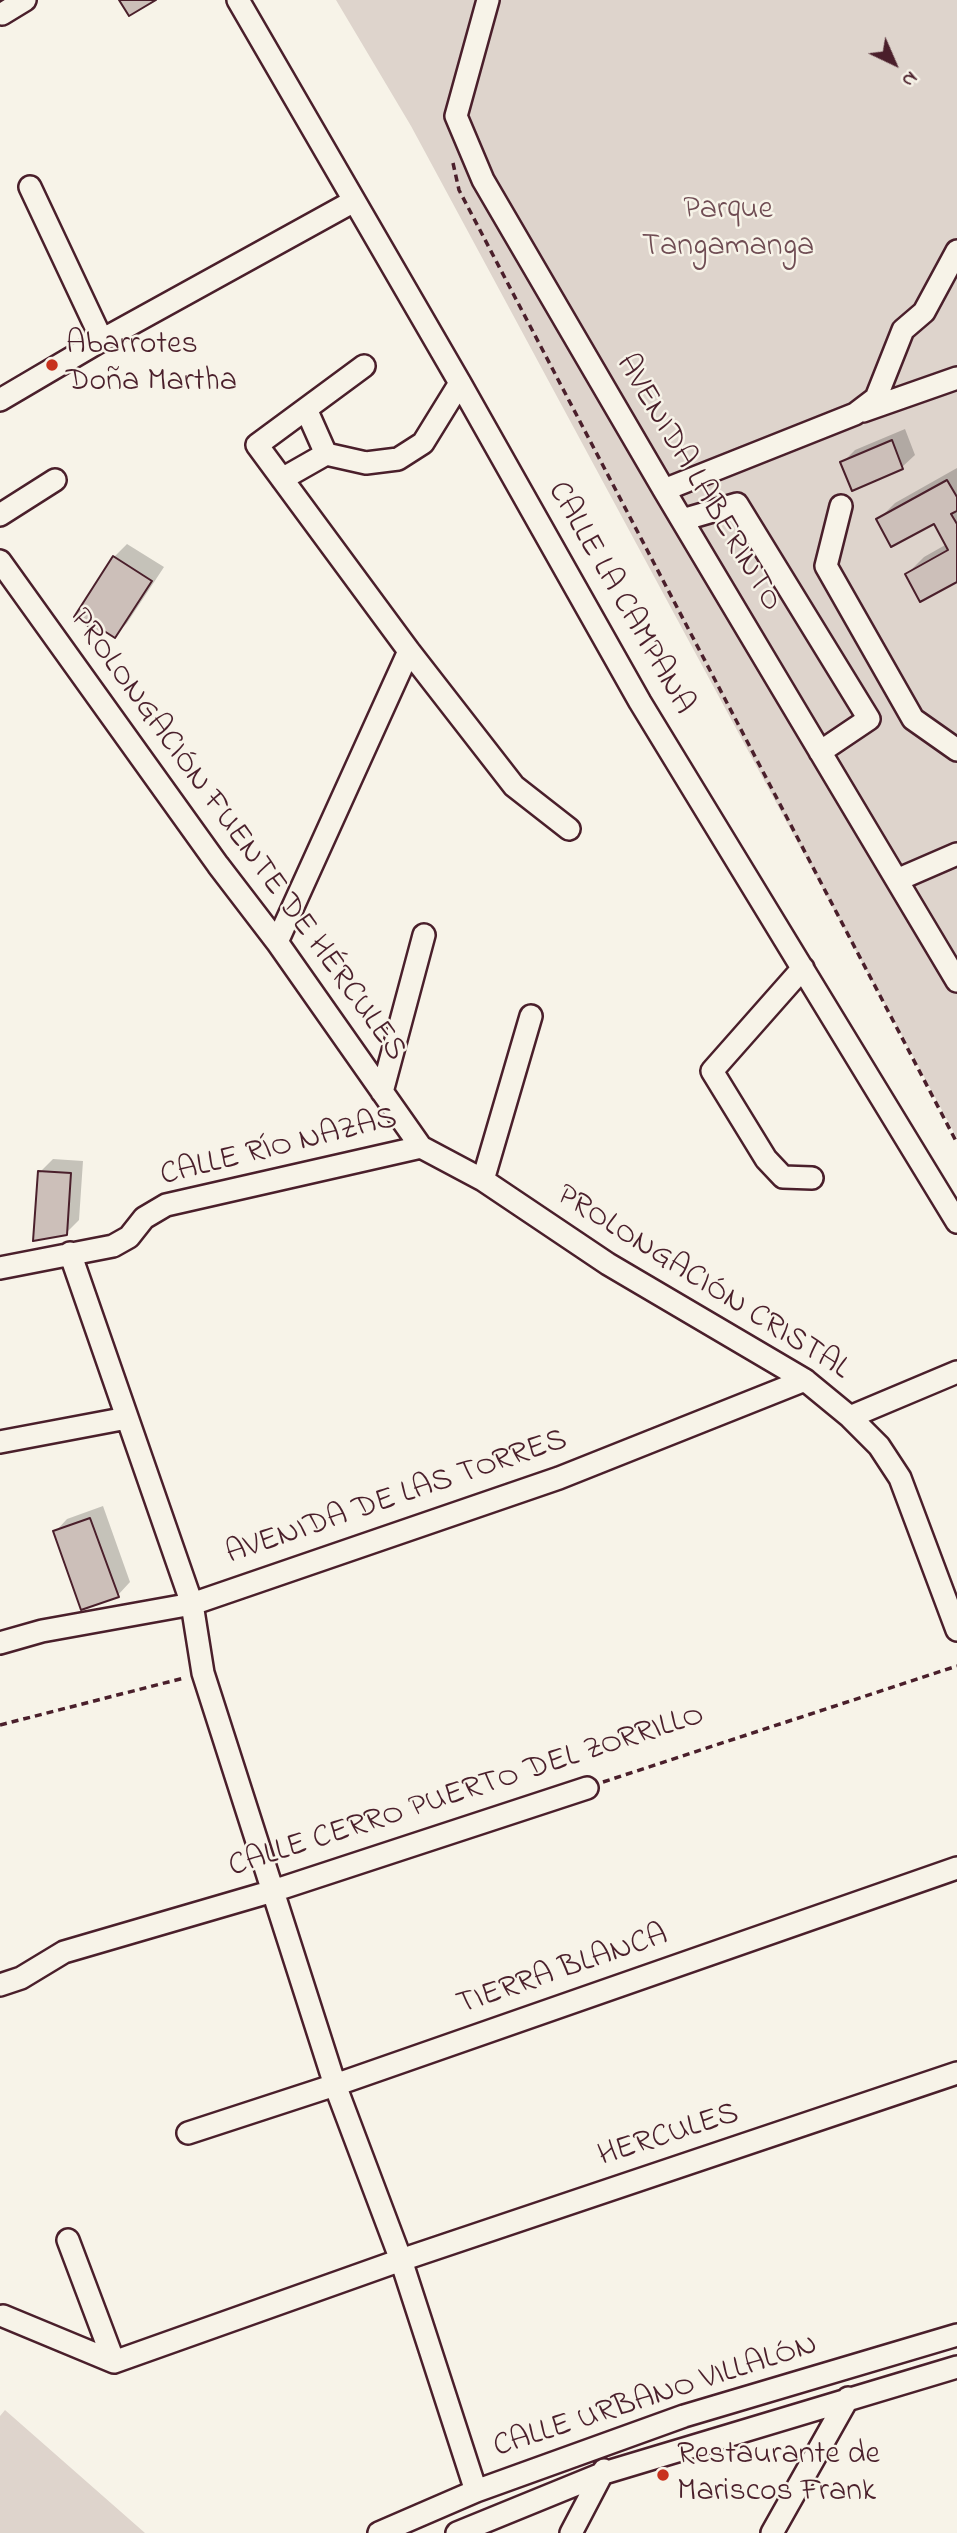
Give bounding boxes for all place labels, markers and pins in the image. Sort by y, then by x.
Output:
place label: Abarrotes Doña Martha [66,328,237,403]
marker: Abarrotes Doña Martha [44,357,60,373]
place label: Restaurante de Mariscos Frank [677,2438,880,2513]
marker: Restaurante de Mariscos Frank [655,2467,671,2483]

